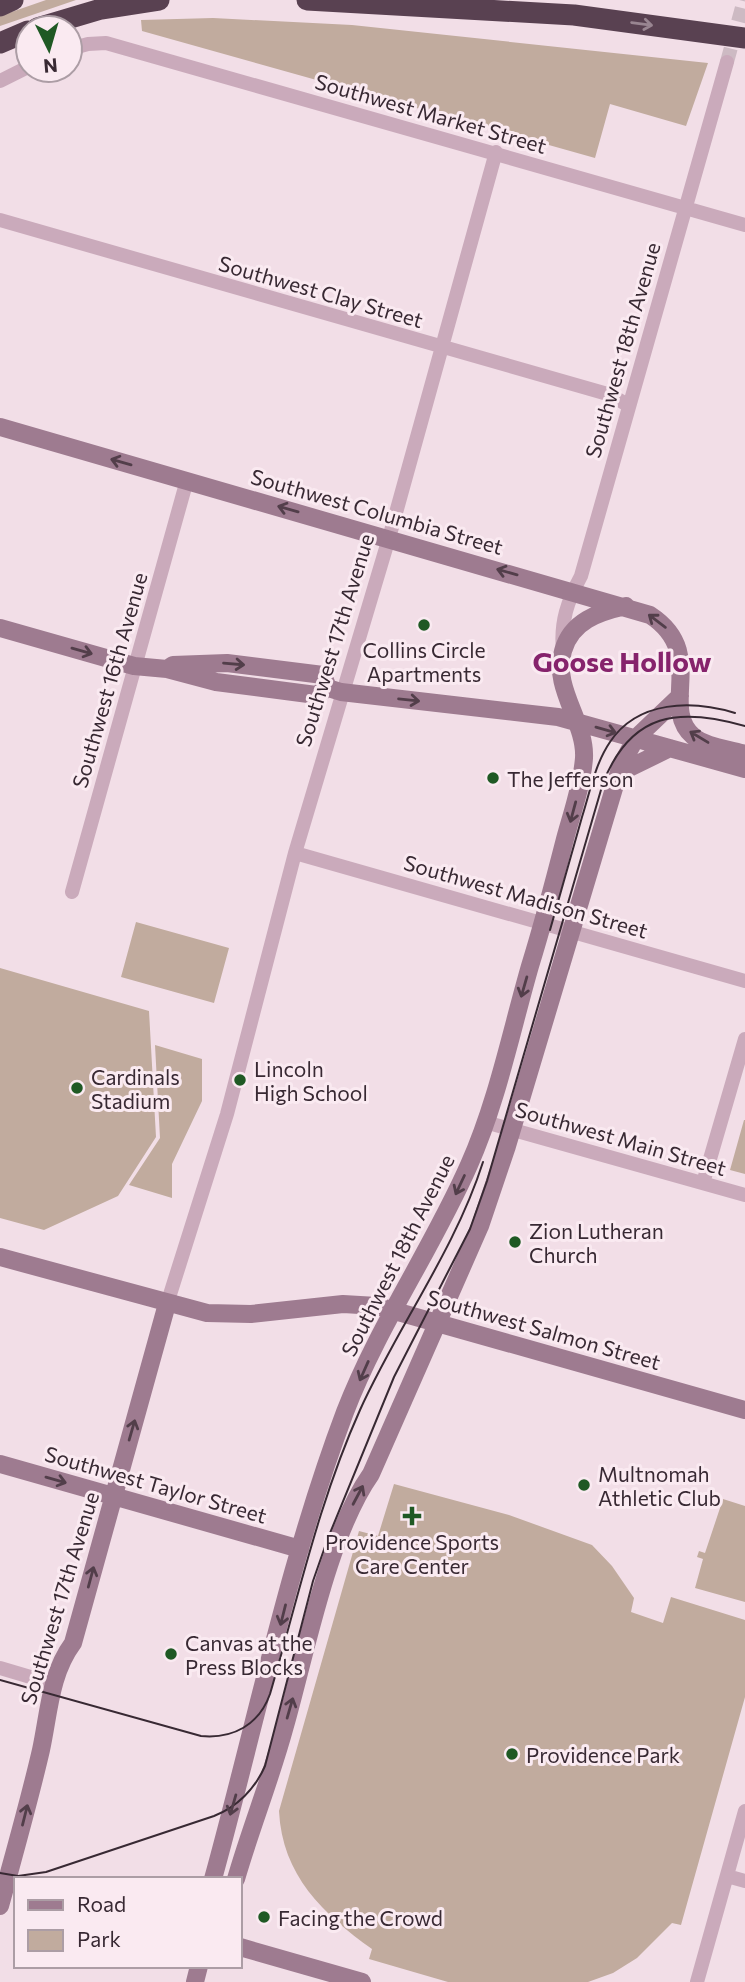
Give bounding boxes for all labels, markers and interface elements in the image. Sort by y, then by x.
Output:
north arrow [14,14,84,84]
one-way arrow [630,18,652,31]
text: N [42,54,59,79]
street label: Southwest Market Street [312,68,550,158]
street label: Southwest 18th Avenue [579,239,665,461]
street label: Southwest Clay Street [216,250,426,332]
one-way arrow [110,454,132,467]
street label: Southwest Columbia Street [248,463,506,559]
one-way arrow [278,502,300,515]
street label: Southwest 17th Avenue [290,530,378,750]
one-way arrow [496,564,518,577]
street label: Southwest 16th Avenue [66,569,152,791]
one-way arrow [648,614,667,629]
marker: Collins Circle Apartments [416,617,432,633]
place label: Collins Circle Apartments [362,637,486,686]
district label: Goose Hollow [532,644,712,678]
one-way arrow [71,646,93,659]
one-way arrow [222,658,245,671]
one-way arrow [397,694,420,707]
one-way arrow [595,724,617,737]
one-way arrow [690,730,710,744]
place label: The Jefferson [507,766,633,791]
marker: The Jefferson [485,770,501,786]
one-way arrow [566,800,579,823]
street label: Southwest Madison Street [401,849,651,943]
one-way arrow [517,976,530,998]
place label: Lincoln High School [254,1056,368,1105]
place label: Cardinals Stadium [91,1064,180,1113]
marker: Lincoln High School [232,1072,248,1088]
marker: Cardinals Stadium [69,1080,85,1096]
street label: Southwest Main Street [513,1096,729,1180]
street label: Southwest 18th Avenue [335,1150,459,1360]
one-way arrow [452,1174,466,1195]
place label: Zion Lutheran Church [529,1218,664,1267]
marker: Zion Lutheran Church [507,1234,523,1250]
street label: Southwest Salmon Street [424,1284,664,1374]
one-way arrow [357,1360,370,1381]
one-way arrow [126,1419,139,1441]
street label: Southwest Taylor Street [42,1440,270,1528]
place label: Multnomah Athletic Club [598,1461,721,1510]
one-way arrow [45,1474,67,1487]
marker: Multnomah Athletic Club [576,1477,592,1493]
one-way arrow [351,1485,365,1506]
street label: Southwest 17th Avenue [15,1488,103,1708]
marker: Providence Sports Care Center [402,1506,422,1526]
place label: Providence Sports Care Center [325,1529,499,1578]
one-way arrow [85,1566,98,1589]
one-way arrow [276,1603,289,1626]
place label: Canvas at the Press Blocks [185,1630,313,1679]
marker: Canvas at the Press Blocks [163,1646,179,1662]
one-way arrow [284,1697,297,1720]
place label: Providence Park [526,1742,680,1767]
marker: Providence Park [504,1746,520,1762]
one-way arrow [226,1793,239,1815]
one-way arrow [19,1804,32,1827]
legend [14,1877,242,1968]
text: Road [77,1891,126,1916]
place label: Facing the Crowd [278,1905,443,1930]
marker: Facing the Crowd [256,1909,272,1925]
text: Park [77,1926,121,1951]

